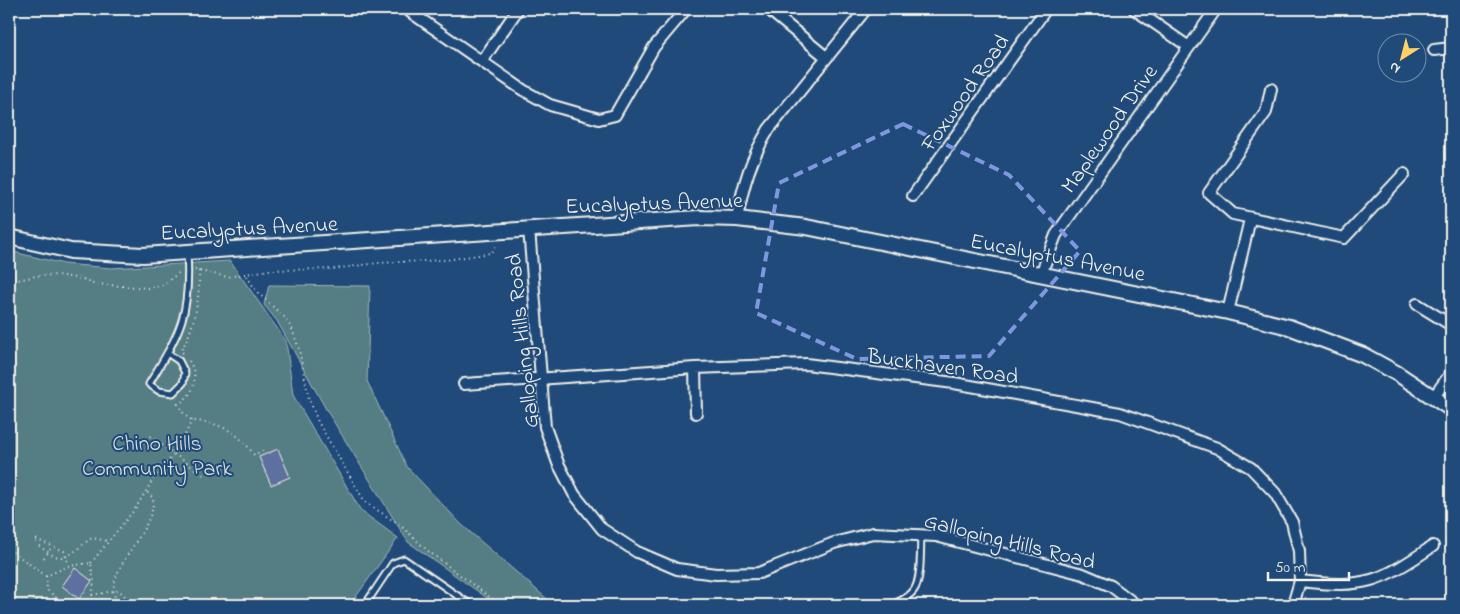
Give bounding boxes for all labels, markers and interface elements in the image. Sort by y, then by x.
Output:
street label: Foxwood Road [914,29,1019,160]
north arrow [1378,32,1428,82]
text: N [1385,56,1405,79]
street label: Maplewood Drive [1054,59,1167,201]
street label: Eucalyptus Avenue [565,186,744,225]
street label: Eucalyptus Avenue [160,209,339,252]
street label: Eucalyptus Avenue [967,226,1148,293]
street label: Galloping Hills Road [499,252,550,430]
street label: Buckhaven Road [864,341,1020,394]
park label: Chino Hills Community Park [82,429,232,487]
street label: Galloping Hills Road [920,506,1098,581]
scale bar [1268,549,1349,581]
text: 50 m [1275,557,1306,579]

